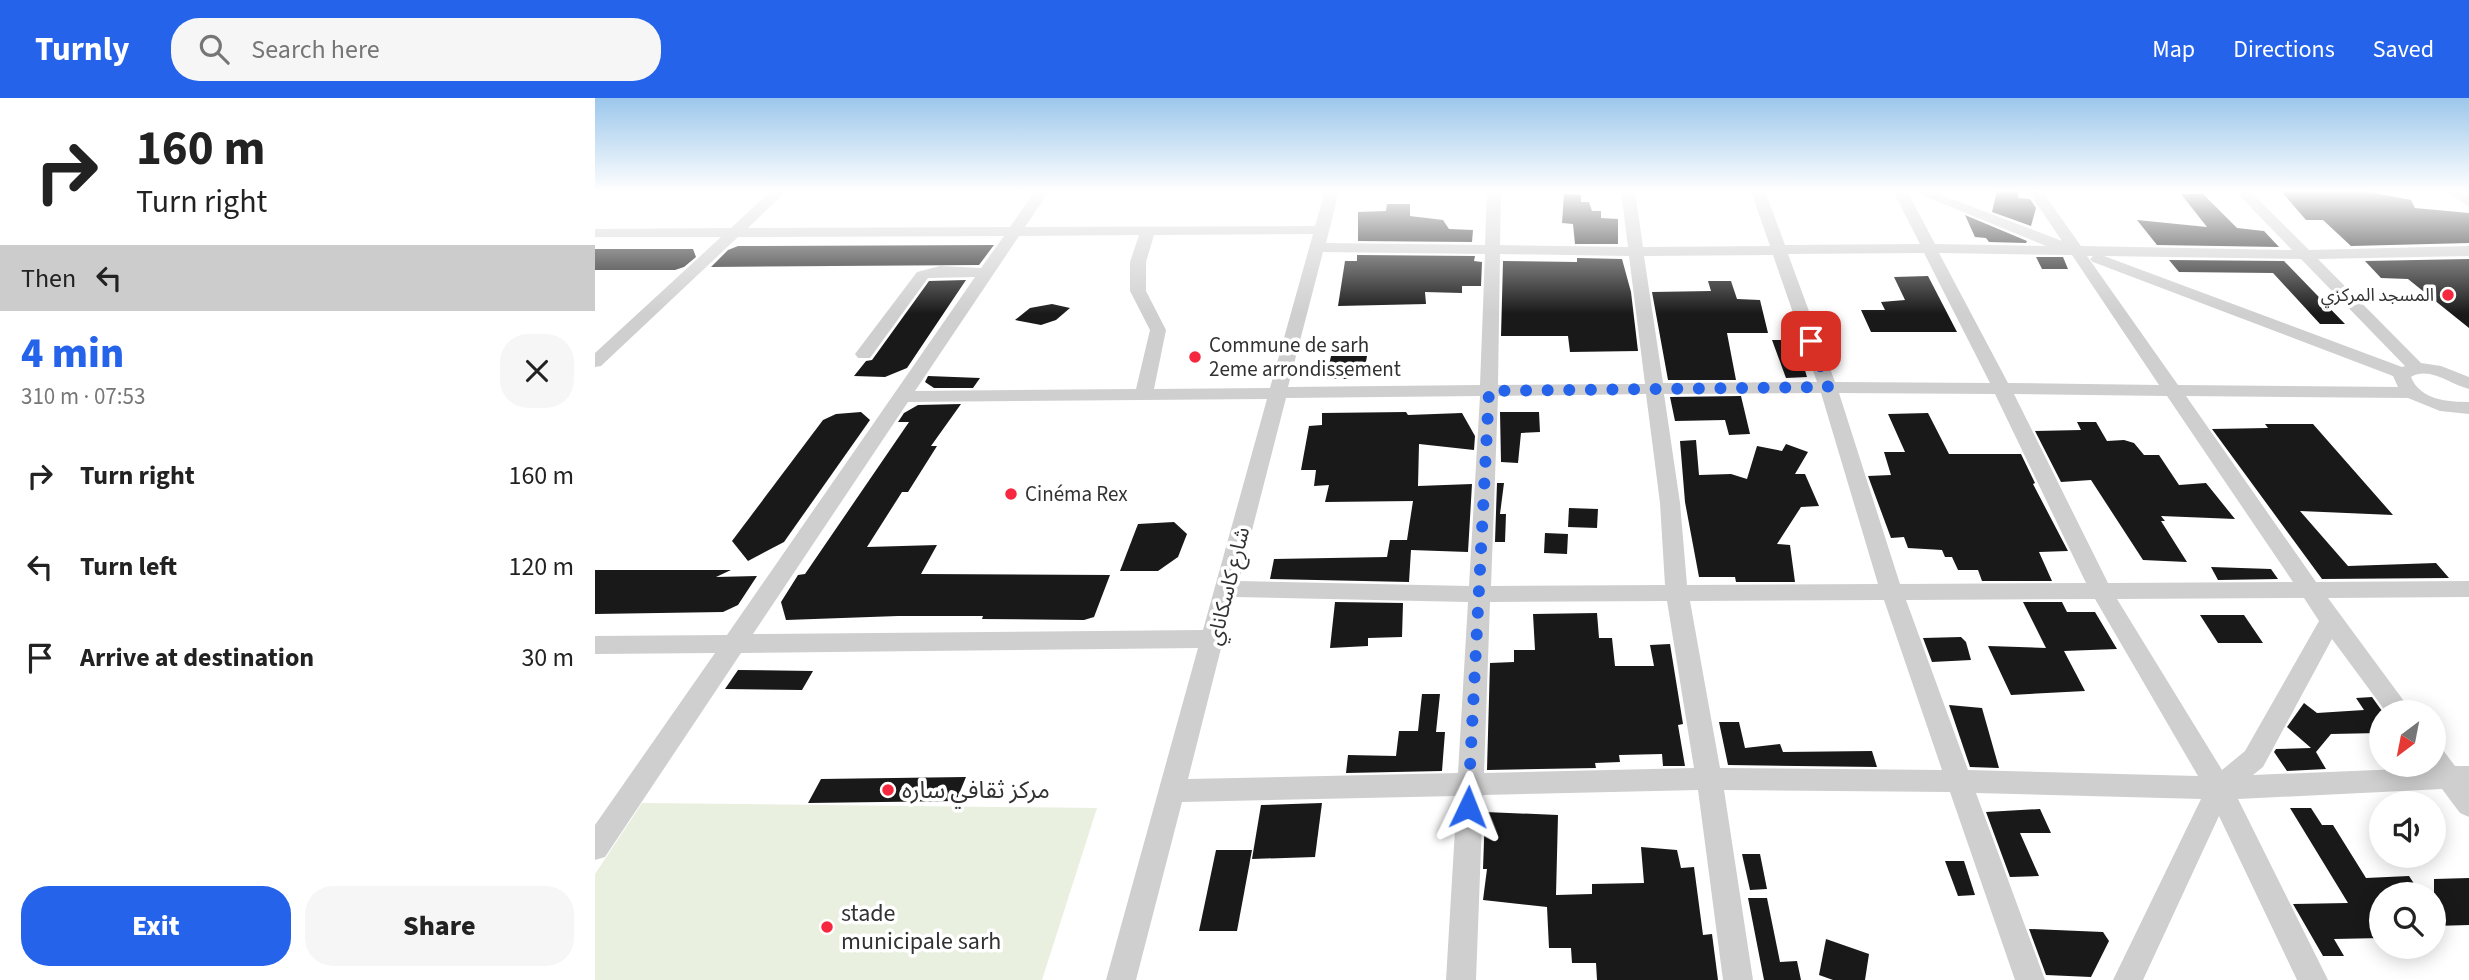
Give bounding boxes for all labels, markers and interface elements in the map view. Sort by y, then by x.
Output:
search box [171,18,661,81]
text: Turnly [35,26,129,73]
icon: search [195,30,233,68]
text: Search here [251,31,380,68]
text: Map [2152,32,2195,67]
text: Directions [2233,32,2335,67]
text: Saved [2373,32,2434,67]
text: 160 m [136,114,265,184]
icon: right [21,126,112,217]
text: Turn right [136,179,267,225]
icon: left [90,259,128,297]
text: Then [21,260,76,297]
place label: المسجد المركزي [2321,283,2434,308]
marker: المسجد المركزي [2440,287,2456,303]
pin [1781,311,1841,371]
icon: arrive [1792,322,1830,360]
text: 4 min [21,324,124,384]
place label: Commune de sarh 2eme arrondissement [1209,330,1401,384]
button: close [500,334,574,408]
marker: Commune de sarh 2eme arrondissement [1187,349,1203,365]
text: 310 m · 07:53 [21,380,145,413]
icon: right [21,457,59,495]
text: Turn right [80,457,195,494]
text: 160 m [508,457,574,494]
place label: Cinéma Rex [1025,479,1128,509]
marker: Cinéma Rex [1003,486,1019,502]
street label: شارع كاسكاناي [1199,524,1258,648]
icon: left [21,548,59,586]
text: Turn left [80,548,177,585]
text: 120 m [508,548,574,585]
icon: arrive [21,639,59,677]
text: Arrive at destination [80,639,314,676]
text: 30 m [521,639,574,676]
north arrow [2369,700,2447,777]
map controls [2369,700,2446,959]
position arrow [1431,770,1505,844]
place label: مركز ثقافي ساره [902,773,1050,809]
marker: مركز ثقافي ساره [880,782,896,798]
button: sound [2369,791,2446,868]
button: search [2369,882,2446,959]
button: Exit [21,886,291,966]
button: Share [305,886,574,966]
place label: stade municipale sarh [841,896,1001,959]
marker: stade municipale sarh [819,919,835,935]

